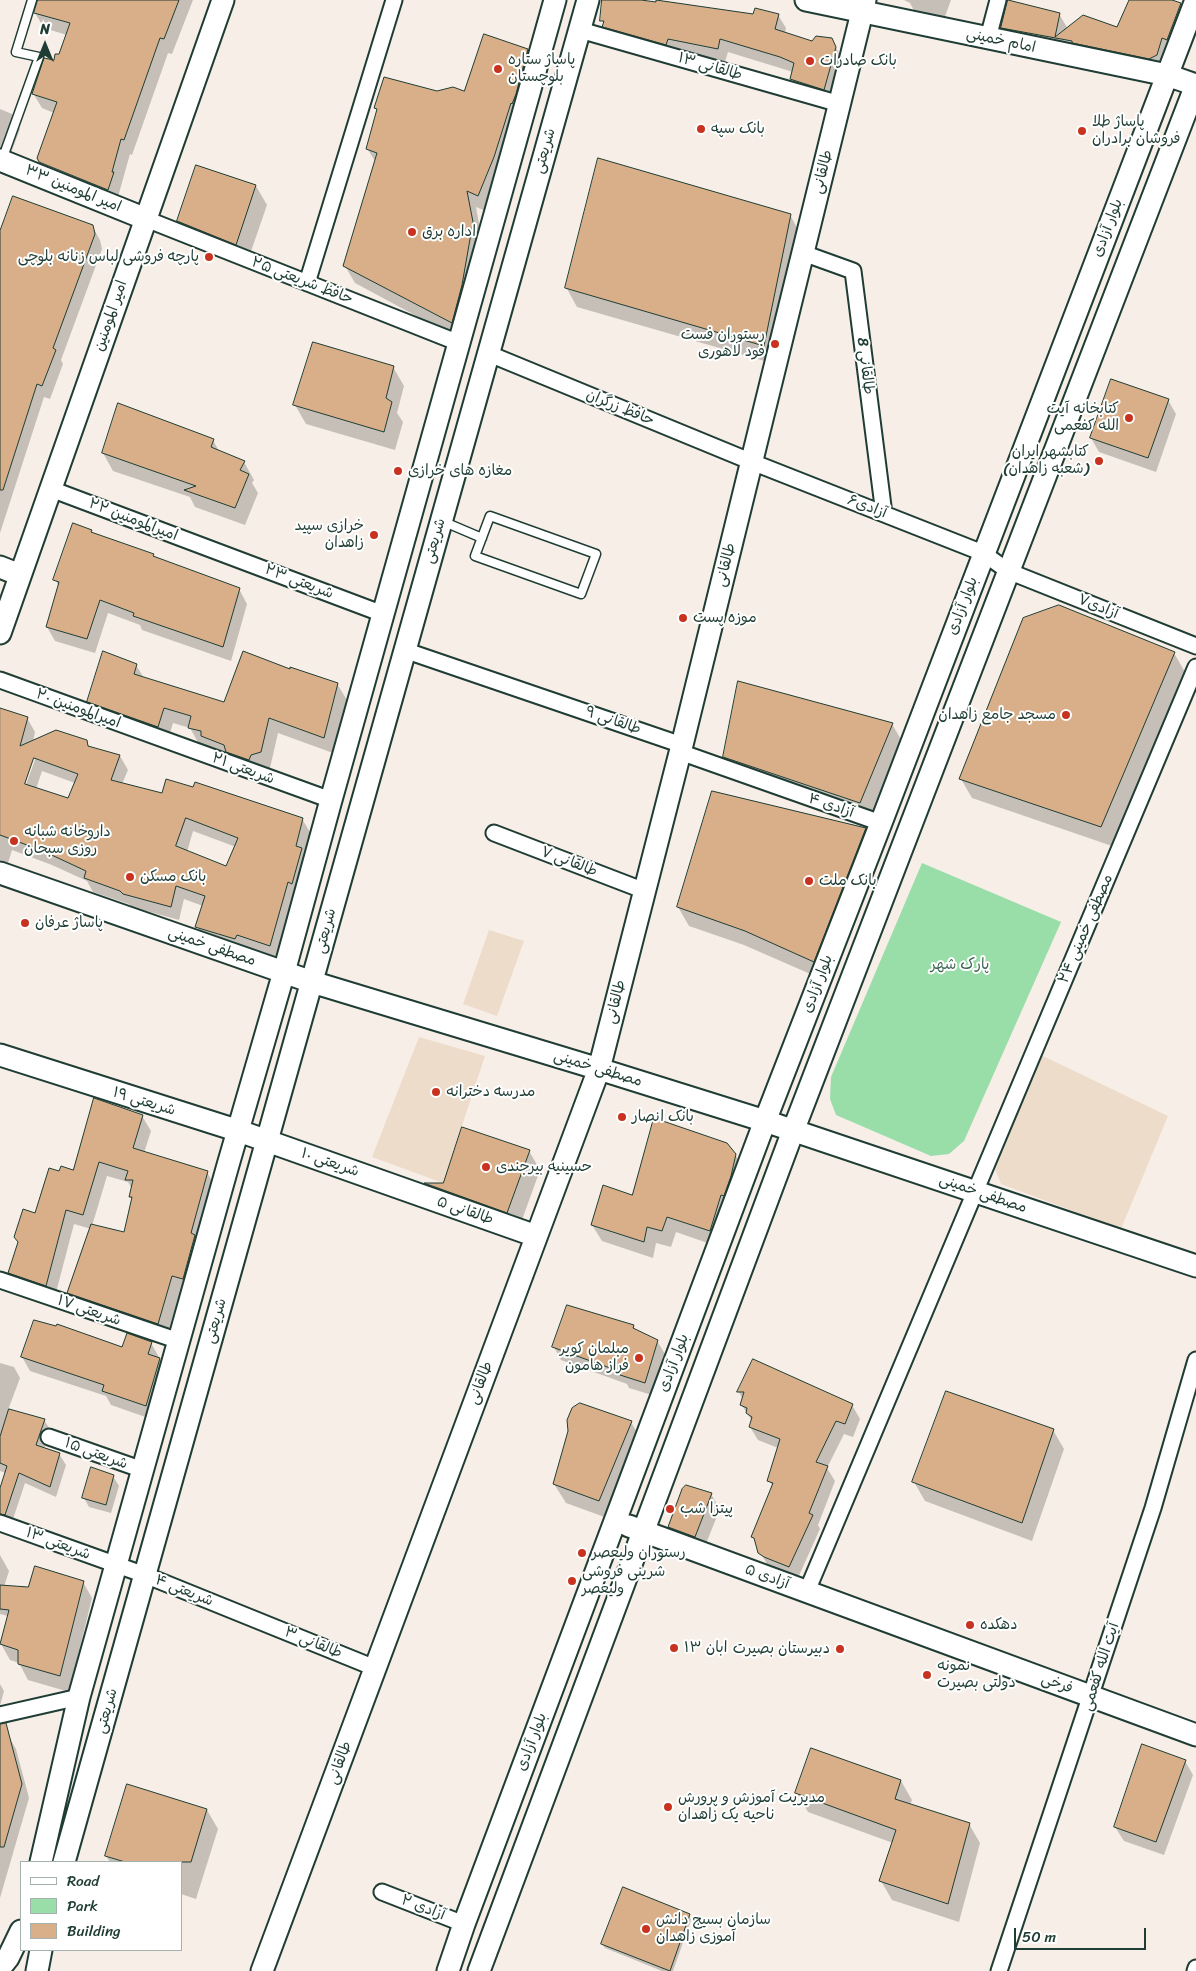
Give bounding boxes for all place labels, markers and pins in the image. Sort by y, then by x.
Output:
place label: پاساژ ستاره بلوچستان [508,51,575,86]
place label: بانک صادرات [820,52,897,70]
marker: بانک صادرات [804,55,816,67]
marker: پاساژ ستاره بلوچستان [492,63,504,75]
place label: پاساژ طلا فروشان برادران [1092,113,1181,148]
place label: بانک سپه [711,120,765,138]
marker: بانک سپه [695,123,707,135]
marker: پاساژ طلا فروشان برادران [1076,125,1088,137]
place label: اداره برق [422,223,476,241]
marker: اداره برق [406,226,418,238]
place label: پارچه فروشی لباس زنانه بلوچی [18,248,199,266]
marker: پارچه فروشی لباس زنانه بلوچی [203,251,215,263]
place label: رستوران فست فود لاهوری [681,326,765,361]
marker: رستوران فست فود لاهوری [769,338,781,350]
place label: کتابخانه آیت الله کفعمی [1046,400,1119,435]
marker: کتابخانه آیت الله کفعمی [1123,412,1135,424]
place label: کتابشهر ایران (شعبه زاهدان) [1003,443,1089,478]
marker: کتابشهر ایران (شعبه زاهدان) [1093,455,1105,467]
place label: مغازه های خرازی [408,462,512,480]
marker: مغازه های خرازی [392,465,404,477]
place label: خرازی سپید زاهدان [295,517,364,552]
marker: خرازی سپید زاهدان [368,529,380,541]
place label: موزه پست [693,609,757,627]
marker: موزه پست [677,612,689,624]
place label: مسجد جامع زاهدان [938,706,1056,724]
marker: مسجد جامع زاهدان [1060,709,1072,721]
place label: داروخانه شبانه روزی سبحان [24,823,111,858]
marker: داروخانه شبانه روزی سبحان [8,835,20,847]
place label: بانک مسکن [140,868,206,886]
marker: بانک مسکن [124,871,136,883]
place label: بانک ملت [819,872,877,890]
marker: بانک ملت [803,875,815,887]
place label: پاساژ عرفان [35,914,103,932]
marker: پاساژ عرفان [19,917,31,929]
place label: مدرسه دخترانه [446,1083,535,1101]
marker: مدرسه دخترانه [430,1086,442,1098]
place label: بانک انصار [632,1108,694,1126]
marker: بانک انصار [616,1111,628,1123]
place label: حسینیه بیرجندی [496,1158,592,1176]
marker: حسینیه بیرجندی [480,1161,492,1173]
place label: مبلمان کویر فراز هامون [560,1340,629,1375]
marker: مبلمان کویر فراز هامون [633,1352,645,1364]
place label: پیتزا شب [680,1500,733,1518]
marker: پیتزا شب [664,1503,676,1515]
place label: رستوران ولیعصر [592,1544,686,1562]
marker: رستوران ولیعصر [576,1547,588,1559]
place label: شرینی فروشی ولیعصر [582,1563,665,1598]
marker: شرینی فروشی ولیعصر [566,1575,578,1587]
place label: دهکده [980,1616,1017,1634]
marker: دهکده [964,1619,976,1631]
place label: ۱۳ ابان [684,1639,727,1657]
place label: دبیرستان بصیرت [733,1640,830,1658]
marker: ۱۳ ابان [668,1642,680,1654]
marker: دبیرستان بصیرت [834,1643,846,1655]
place label: نمونه دولتی بصیرت [937,1657,1016,1692]
marker: نمونه دولتی بصیرت [921,1669,933,1681]
place label: مدیریت آموزش و پرورش ناحیه یک زاهدان [678,1789,825,1824]
marker: مدیریت آموزش و پرورش ناحیه یک زاهدان [662,1801,674,1813]
place label: سازمان بسیج دانش آموزی زاهدان [656,1911,771,1946]
marker: سازمان بسیج دانش آموزی زاهدان [640,1923,652,1935]

